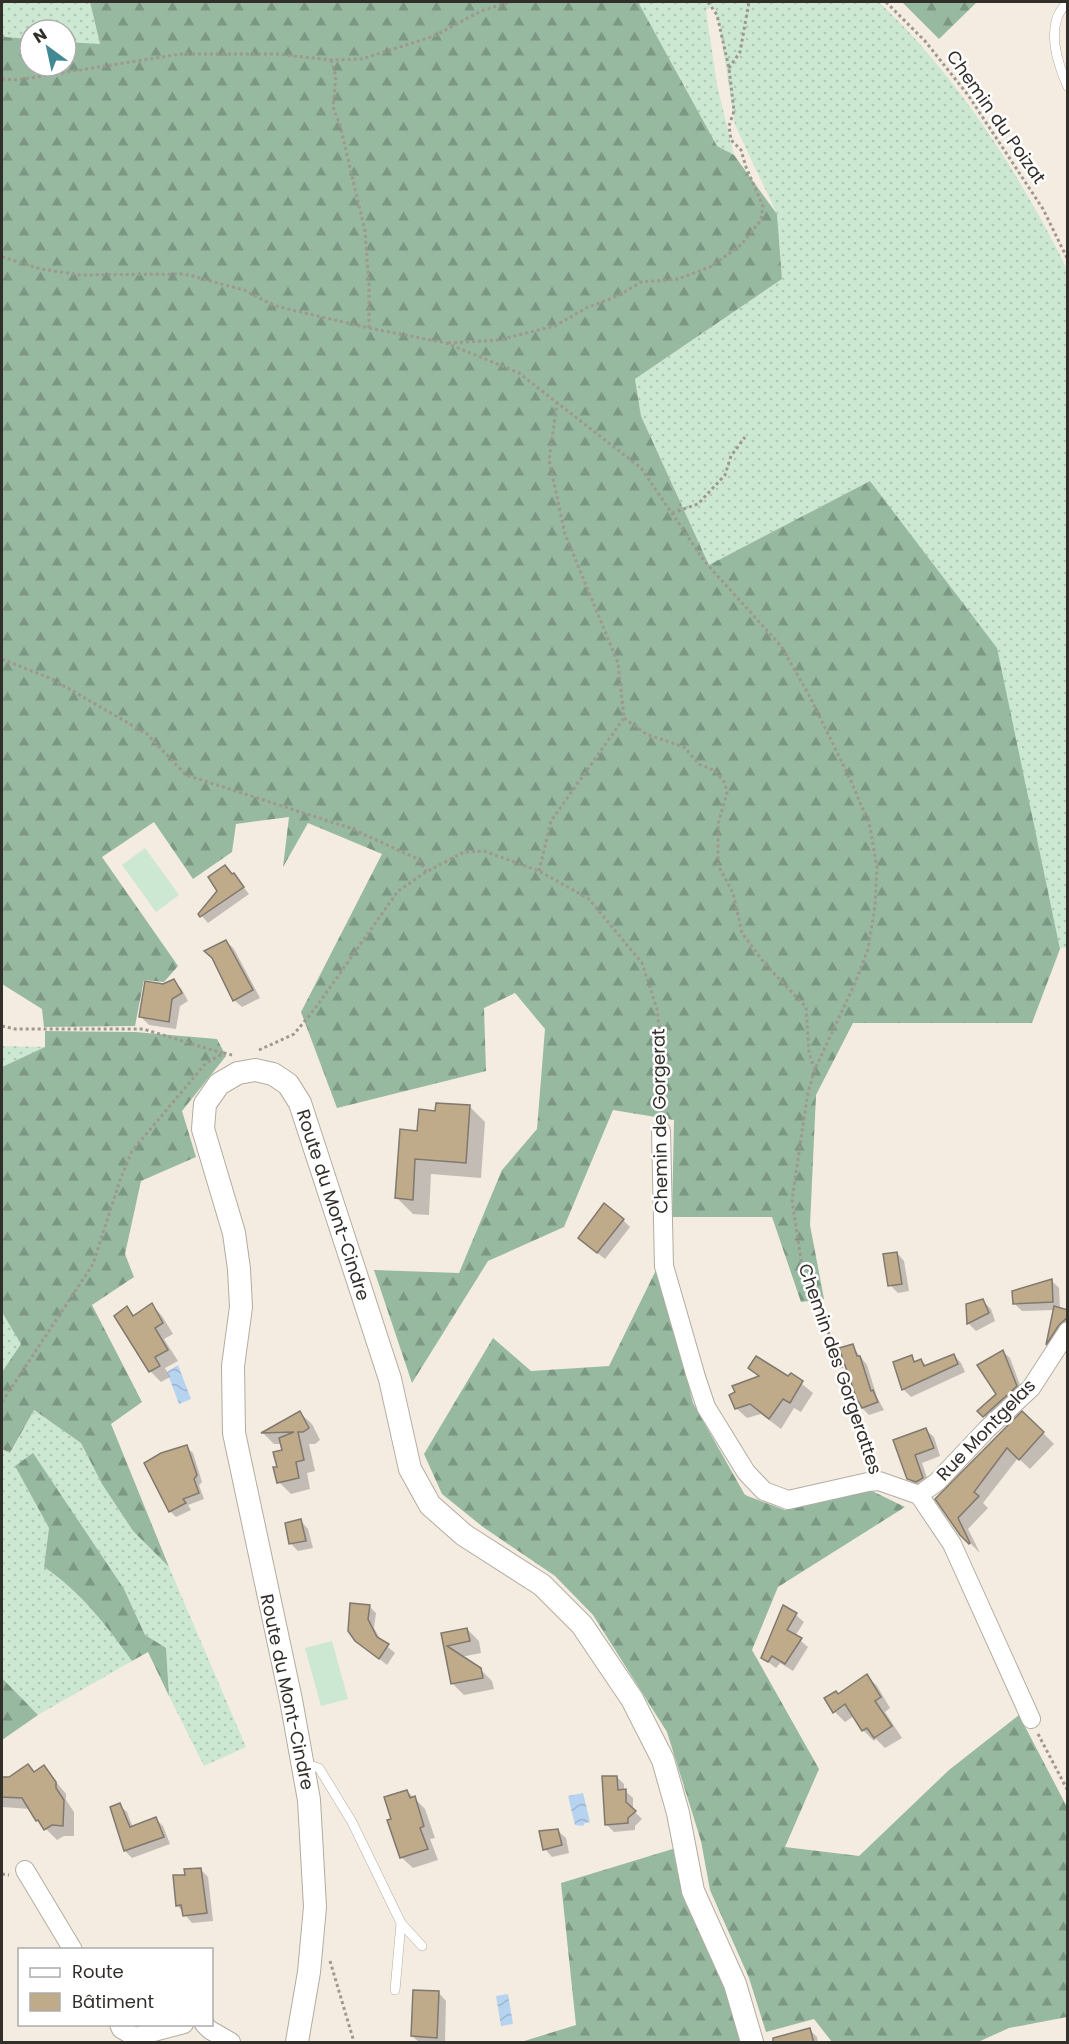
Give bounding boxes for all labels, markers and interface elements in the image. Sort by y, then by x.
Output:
north arrow [18,18,78,78]
text: N [29,23,51,49]
street label: Chemin du Poizat [941,45,1052,188]
street label: Chemin de Gorgerat [645,1028,674,1214]
street label: Route du Mont-Cindre [291,1106,376,1304]
street label: Chemin des Gorgerattes [793,1260,888,1478]
street label: Rue Montgelas [931,1373,1041,1486]
street label: Route du Mont-Cindre [254,1592,320,1792]
legend [18,1948,213,2026]
text: Route [72,1959,124,1984]
text: Bâtiment [72,1989,154,2014]

